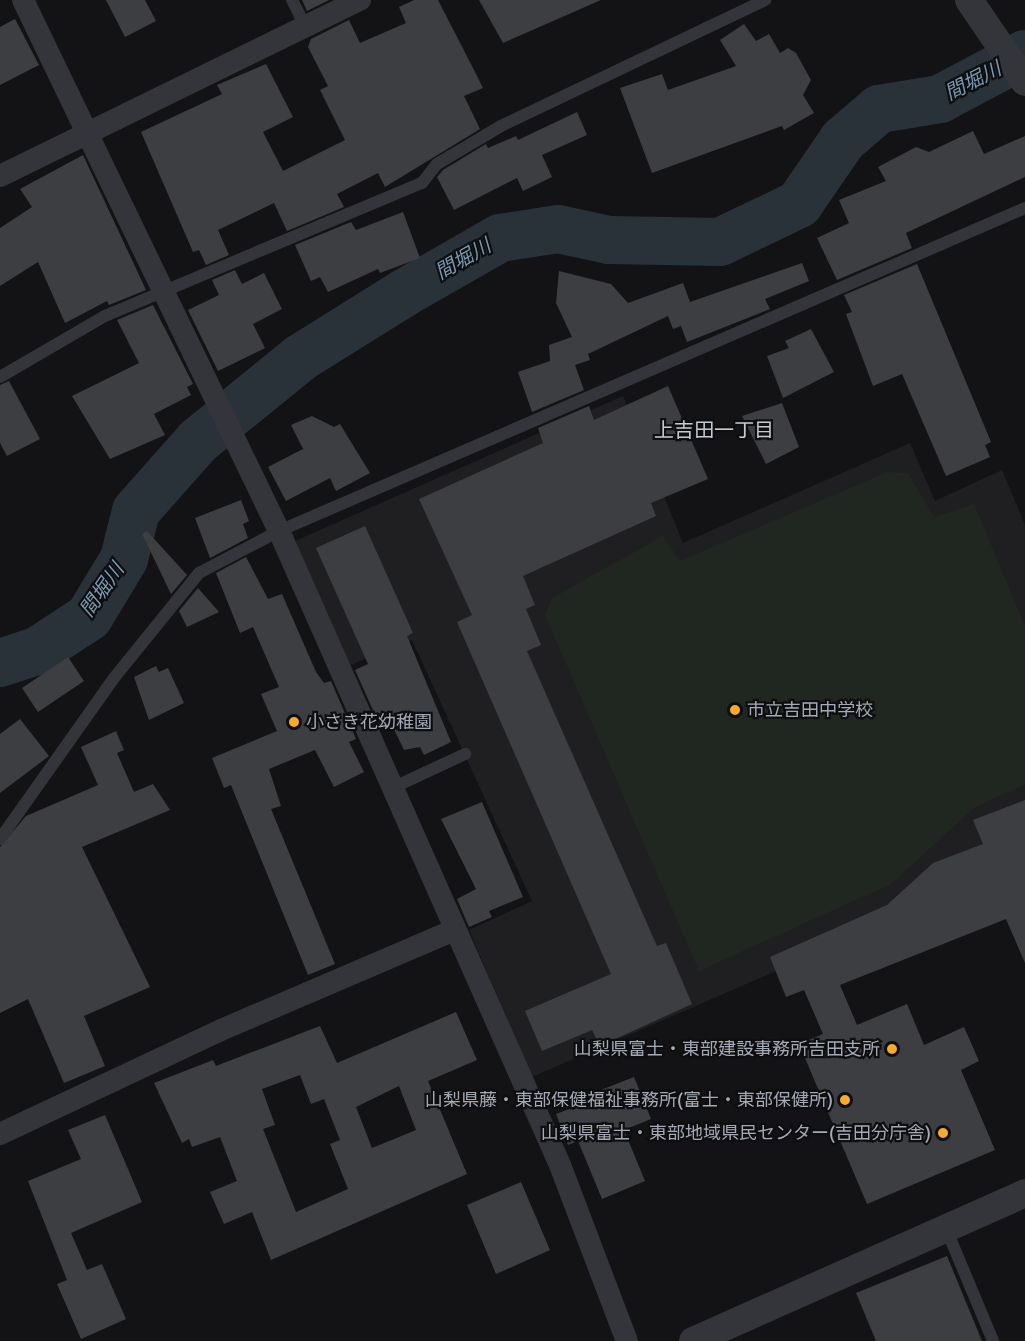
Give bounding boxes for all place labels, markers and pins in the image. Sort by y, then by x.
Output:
place label: 市立吉田中学校 [747,699,873,721]
marker: 市立吉田中学校 [728,703,742,717]
place label: 小さき花幼稚園 [306,711,432,733]
marker: 小さき花幼稚園 [287,715,301,729]
place label: 山梨県富士・東部建設事務所吉田支所 [574,1038,880,1060]
marker: 山梨県富士・東部建設事務所吉田支所 [885,1042,899,1056]
place label: 山梨県藤・東部保健福祉事務所(富士・東部保健所) [425,1089,833,1111]
marker: 山梨県藤・東部保健福祉事務所(富士・東部保健所) [838,1093,852,1107]
place label: 山梨県富士・東部地域県民センター(吉田分庁舎) [541,1122,931,1144]
marker: 山梨県富士・東部地域県民センター(吉田分庁舎) [936,1126,950,1140]

